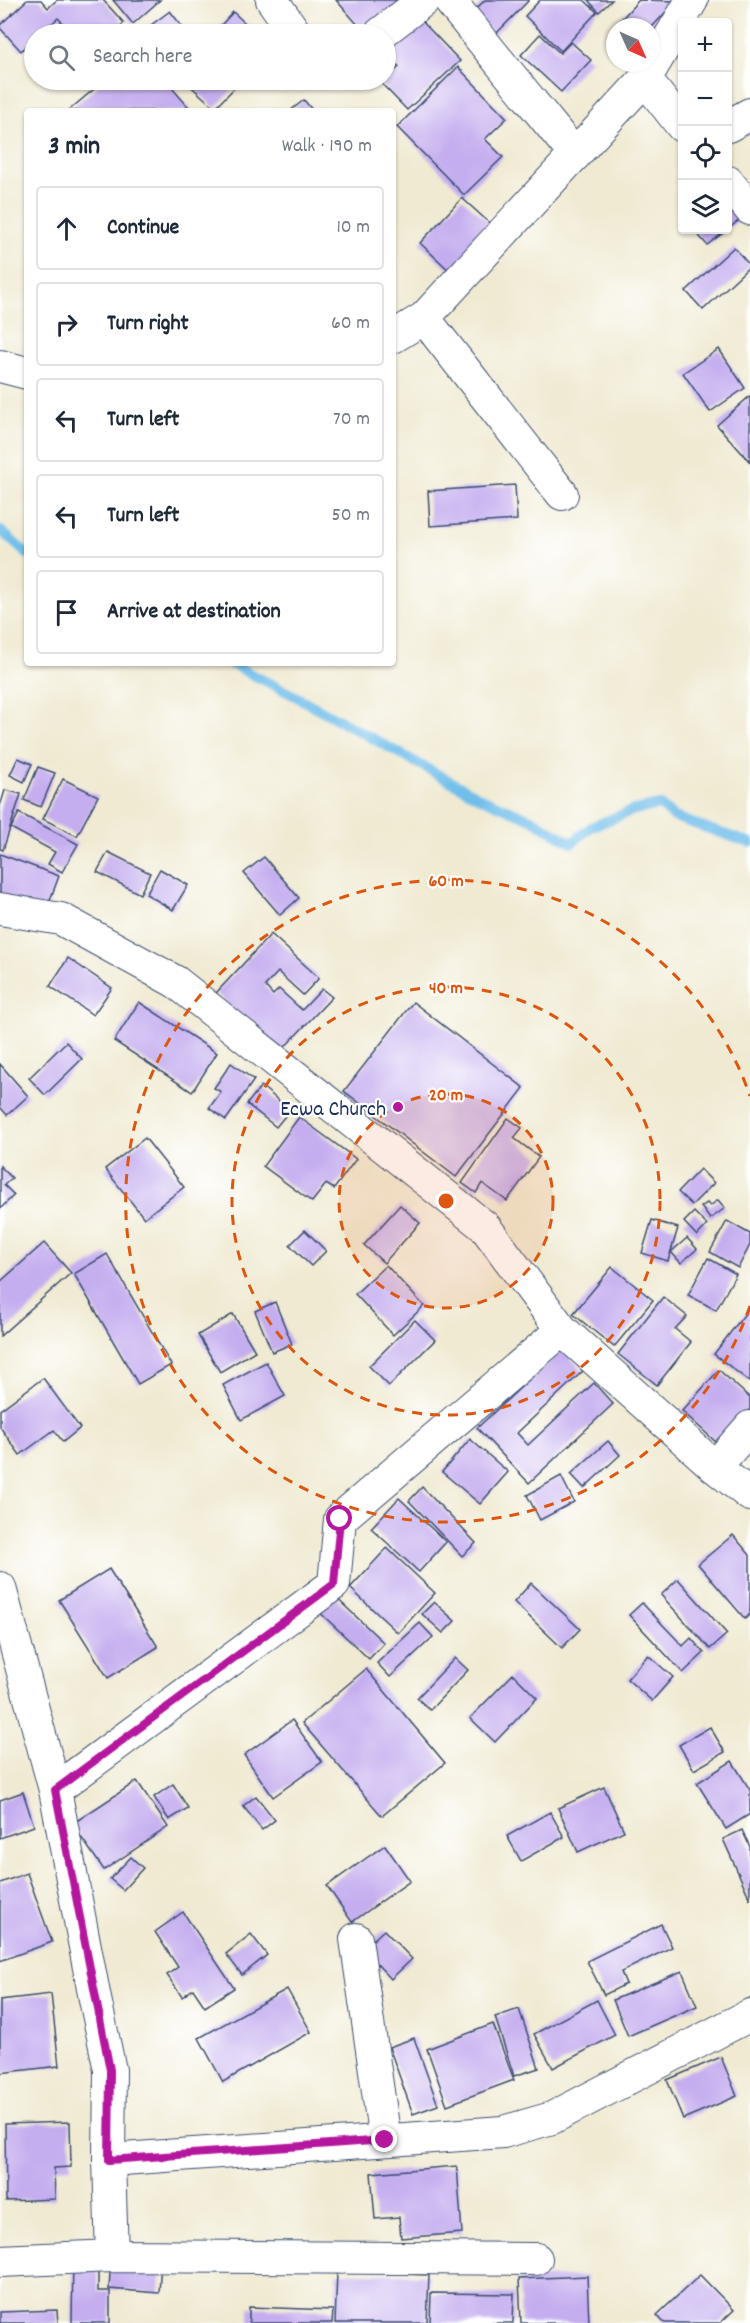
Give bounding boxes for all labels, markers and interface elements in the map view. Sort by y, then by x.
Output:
north arrow [606,18,660,72]
map controls [678,18,732,234]
button: + [678,18,732,72]
search box [24,24,396,90]
icon: search [45,41,78,74]
text: Search here [93,42,192,73]
button: − [678,72,732,126]
button: locate [678,126,732,180]
text: 3 min [48,129,100,166]
text: Walk · 190 m [282,133,372,161]
button: layers [678,180,732,234]
icon: ahead [50,212,83,245]
text: Continue [107,213,179,244]
text: 10 m [336,214,370,242]
icon: right [50,308,83,341]
text: Turn right [107,309,189,340]
text: 60 m [331,310,370,338]
icon: left [50,404,83,437]
text: Turn left [107,405,179,436]
text: 70 m [333,406,370,434]
icon: left [50,500,83,533]
text: Turn left [107,501,179,532]
text: 50 m [332,502,370,530]
icon: arrive [50,596,83,629]
text: Arrive at destination [107,597,281,628]
text: 60 m [428,870,464,895]
text: 40 m [429,977,463,1002]
text: 20 m [429,1084,463,1109]
place label: Ecwa Church [280,1095,386,1126]
marker: Ecwa Church [391,1100,405,1114]
centre of rings [436,1191,456,1211]
route start [326,1505,352,1531]
route end [371,2126,397,2152]

